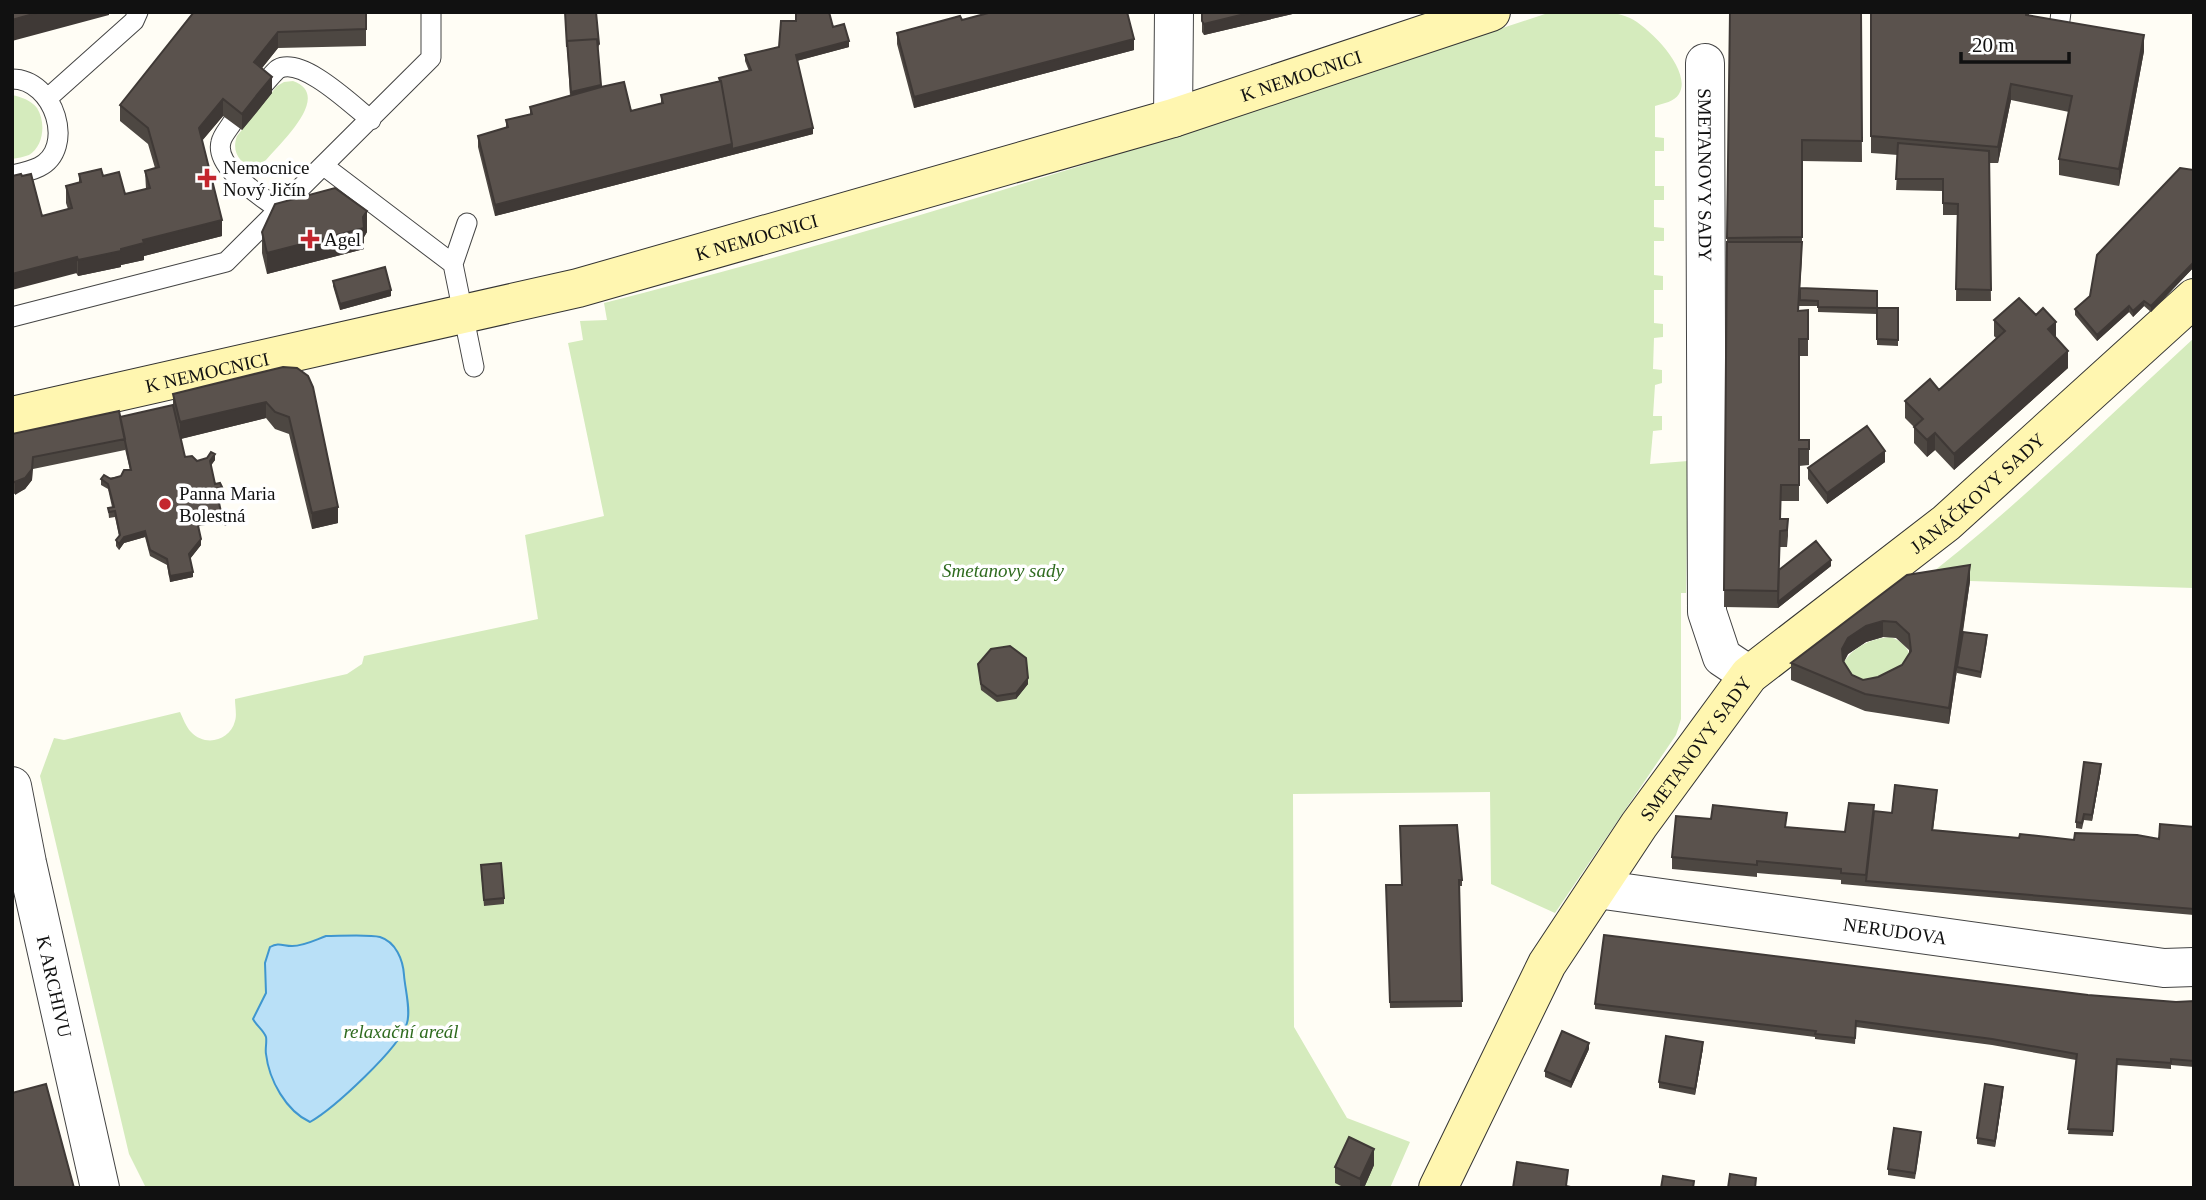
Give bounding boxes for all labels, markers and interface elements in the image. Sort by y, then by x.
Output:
scale bar [1961,21,2070,65]
text: 20 m [1972,33,2015,57]
street label: K NEMOCNICI [1238,46,1364,106]
street label: SMETANOVY SADY [1694,88,1716,262]
place label: Nemocnice Nový Jičín [223,157,310,200]
marker: Nemocnice Nový Jičín [197,168,217,188]
street label: K NEMOCNICI [693,210,820,265]
place label: Agel [324,229,361,250]
marker: Agel [302,231,318,247]
street label: K NEMOCNICI [143,348,271,397]
street label: JANÁČKOVY SADY [1906,428,2049,558]
place label: Panna Maria Bolestná [179,483,276,526]
marker: Panna Maria Bolestná [157,496,173,512]
park label: Smetanovy sady [942,560,1064,581]
street label: SMETANOVY SADY [1636,672,1756,825]
street label: NERUDOVA [1842,913,1948,949]
street label: K ARCHIVU [33,934,76,1040]
park label: relaxační areál [343,1021,459,1042]

